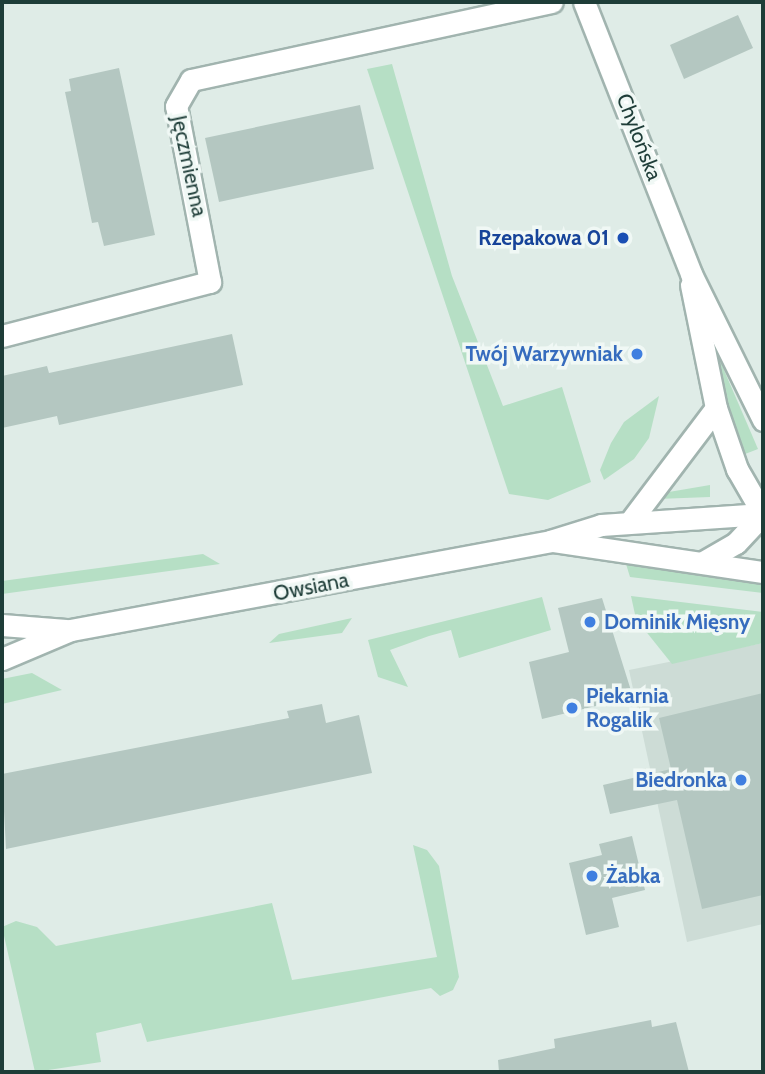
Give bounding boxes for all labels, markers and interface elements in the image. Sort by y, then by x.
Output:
street label: Chylońska [611,90,667,184]
street label: Jęczmienna [166,113,212,219]
place label: Rzepakowa 01 [478,225,609,251]
marker: Rzepakowa 01 [615,230,631,246]
place label: Twój Warzywniak [466,341,623,367]
marker: Twój Warzywniak [629,346,645,362]
street label: Owsiana [271,567,351,607]
place label: Dominik Mięsny [604,609,750,635]
marker: Dominik Mięsny [582,614,598,630]
place label: Piekarnia Rogalik [586,683,669,733]
marker: Piekarnia Rogalik [564,700,580,716]
place label: Biedronka [635,767,727,793]
marker: Biedronka [733,772,749,788]
place label: Żabka [606,863,660,889]
marker: Żabka [584,868,600,884]

